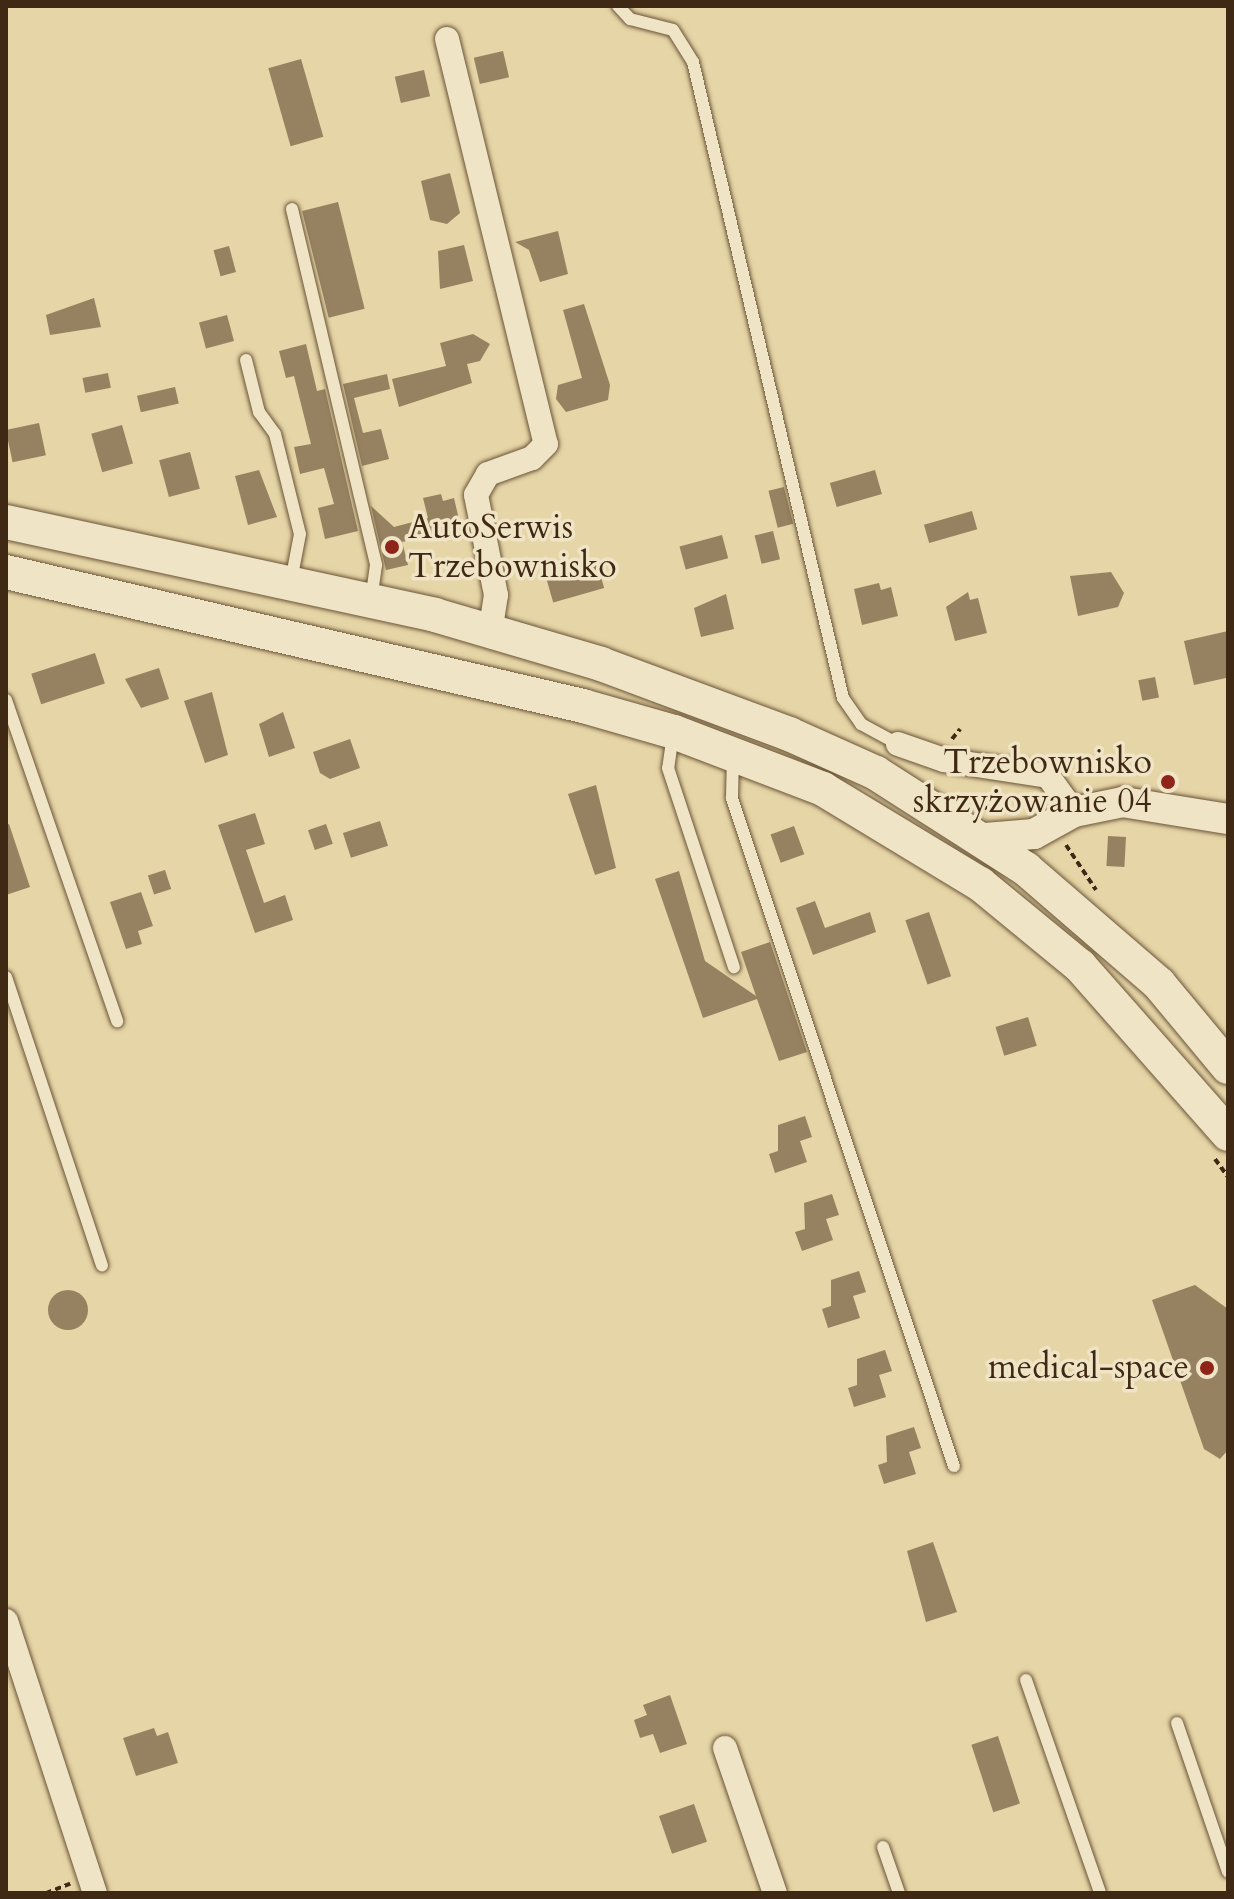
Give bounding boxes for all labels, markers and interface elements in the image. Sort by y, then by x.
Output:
place label: AutoSerwis Trzebownisko [408,507,617,586]
marker: AutoSerwis Trzebownisko [383,538,401,556]
place label: Trzebownisko skrzyżowanie 04 [913,742,1152,822]
marker: Trzebownisko skrzyżowanie 04 [1159,773,1177,791]
place label: medical-space [988,1348,1189,1388]
marker: medical-space [1196,1357,1218,1379]

